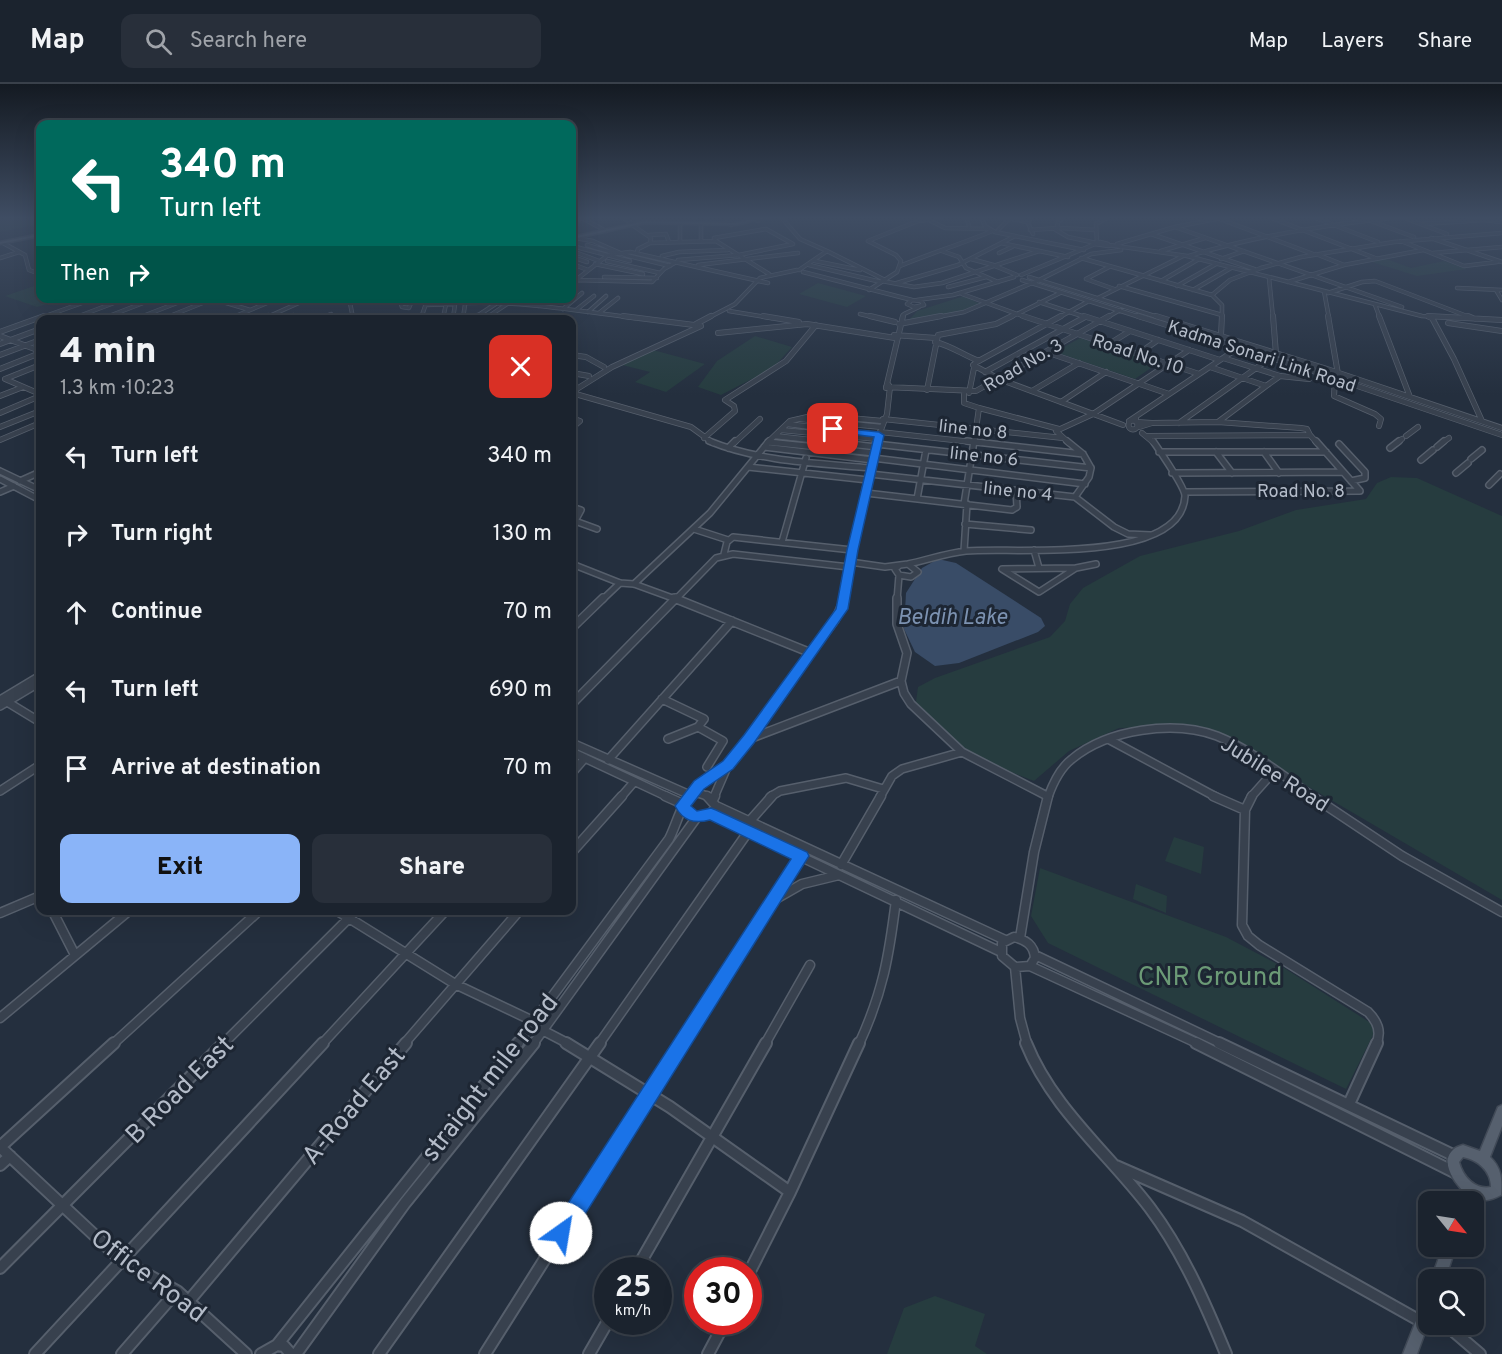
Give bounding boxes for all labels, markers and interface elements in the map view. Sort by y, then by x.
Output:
search box [121,14,541,68]
text: Map [30,23,85,59]
icon: search [142,25,175,58]
text: Search here [190,28,307,55]
text: Map [1249,28,1288,55]
text: Layers [1321,28,1384,55]
text: Share [1417,28,1472,55]
text: 340 m [159,140,286,193]
icon: left [60,144,138,222]
text: Turn left [159,192,261,226]
icon: right [122,258,155,291]
text: Then [60,261,110,288]
street label: Kadma Sonari Link Road [1164,316,1359,399]
text: 4 min [60,330,157,376]
street label: Road No. 10 [1089,330,1186,381]
street label: Road No. 3 [980,334,1067,398]
button: close [489,335,552,398]
text: 1.3 km · 10:23 [60,376,175,402]
pin [807,403,858,454]
icon: arrive [816,412,849,445]
street label: line no 8 [937,415,1009,446]
icon: left [60,440,93,473]
street label: line no 6 [948,442,1019,473]
text: Turn left [111,443,199,470]
text: 340 m [487,443,552,470]
street label: line no 4 [982,477,1054,508]
street label: Road No. 8 [1257,481,1345,504]
icon: right [60,518,93,551]
text: Turn right [111,521,213,548]
text: 130 m [493,521,552,548]
icon: ahead [60,596,93,629]
text: Continue [111,599,202,626]
text: 70 m [503,599,552,626]
water label: Beldih Lake [897,605,1008,632]
icon: left [60,674,93,707]
text: Turn left [111,677,199,704]
text: 690 m [489,677,552,704]
street label: Jubilee Road [1215,731,1333,819]
icon: arrive [60,752,93,785]
text: Arrive at destination [111,755,321,782]
text: 70 m [503,755,552,782]
button: Exit [60,834,300,903]
button: Share [312,834,552,903]
park label: CNR Ground [1138,962,1282,995]
street label: straight mile road [415,988,567,1169]
street label: B Road East [119,1029,242,1152]
street label: A-Road East [296,1041,414,1173]
north arrow [1418,1191,1484,1257]
map controls [1418,1191,1484,1335]
position arrow [529,1201,593,1265]
street label: Office Road [83,1223,212,1331]
speed limit sign: 30 [684,1257,762,1335]
button: search [1418,1269,1484,1335]
text: 25 [615,1270,651,1307]
text: km/h [615,1302,651,1321]

